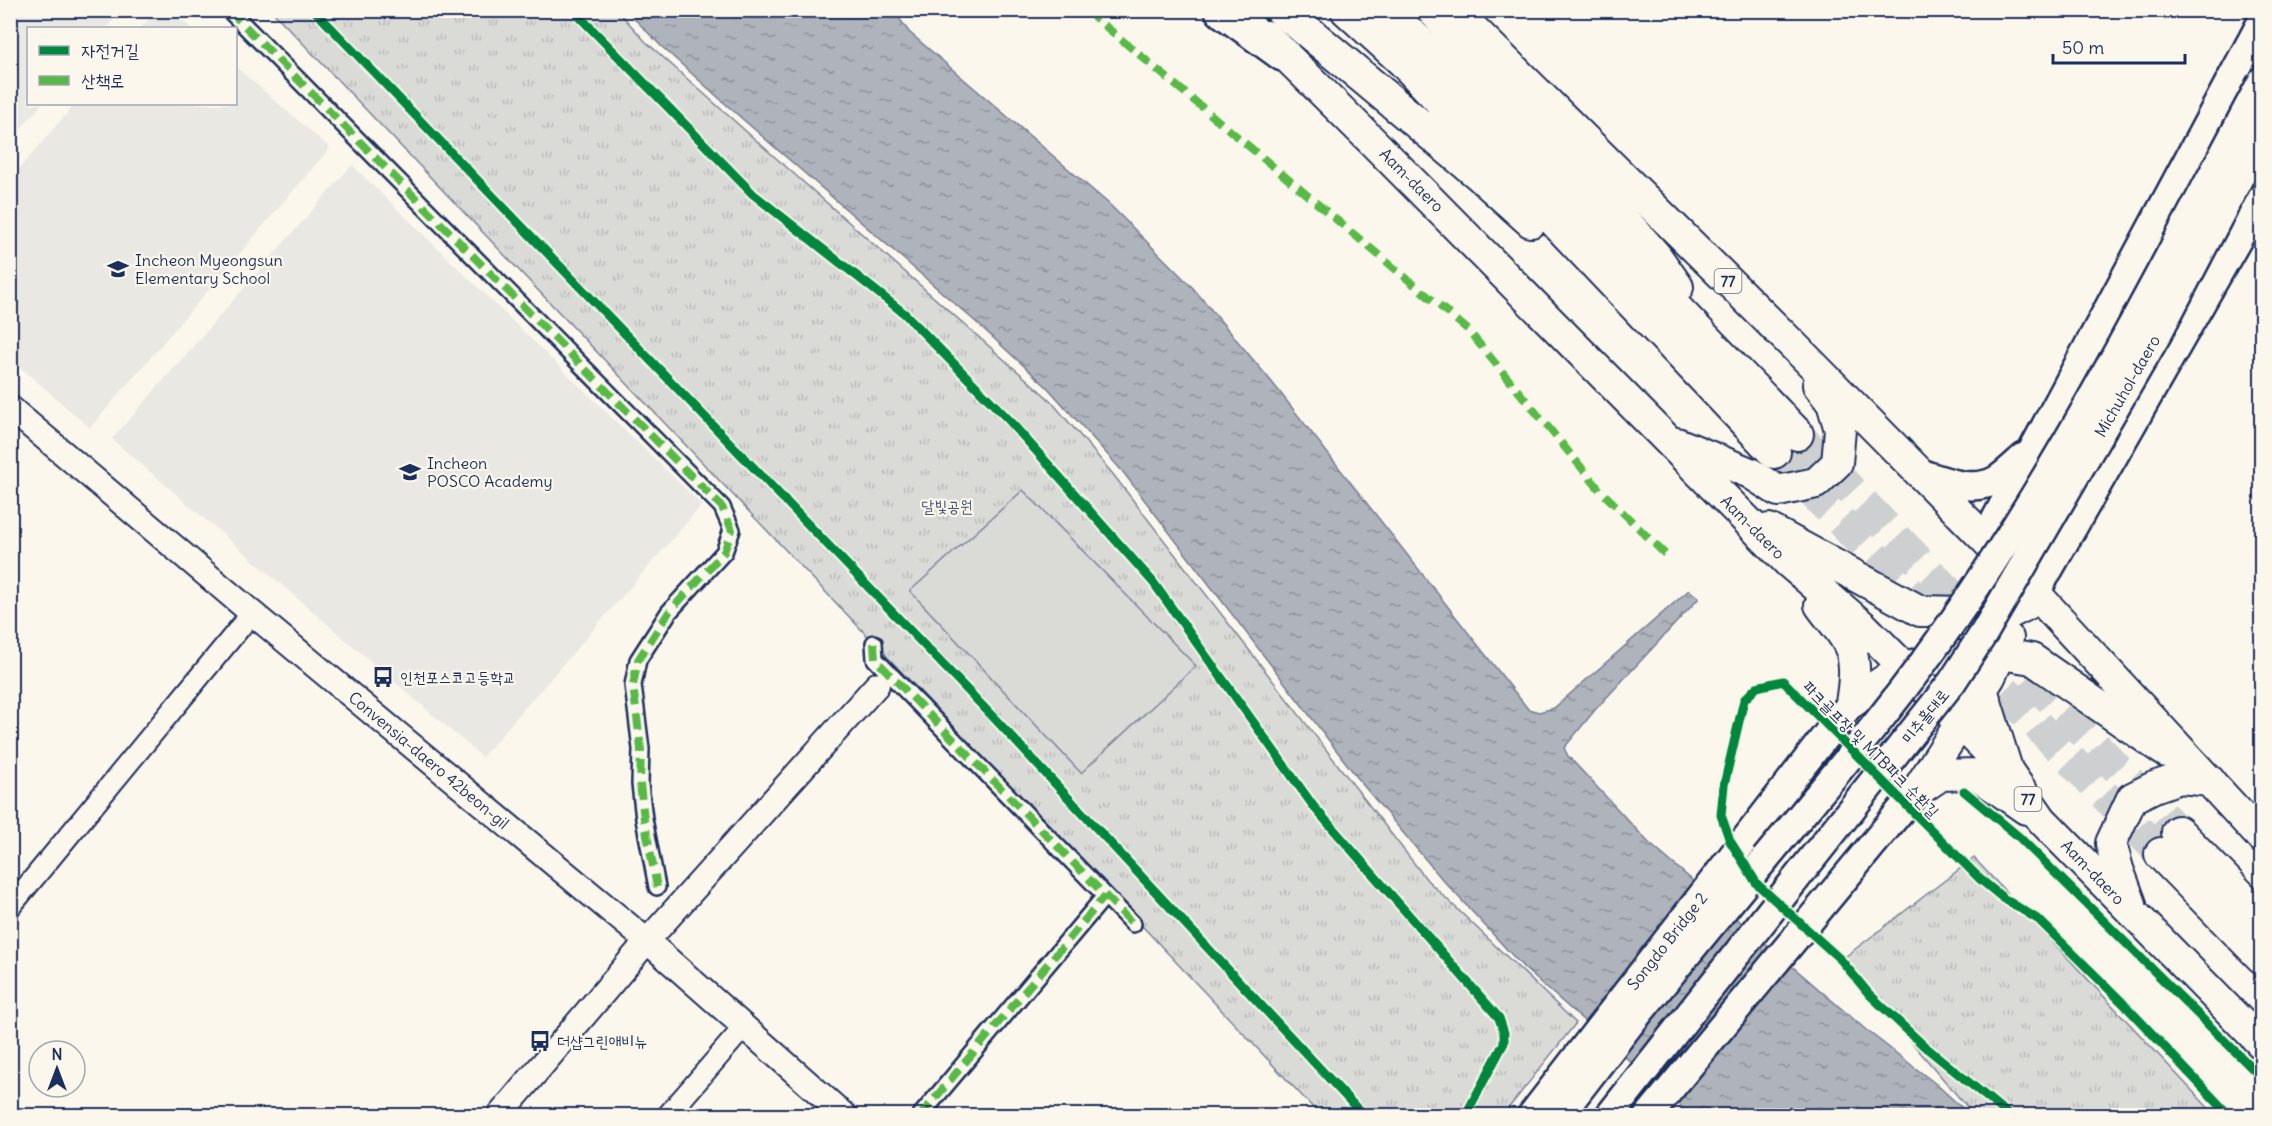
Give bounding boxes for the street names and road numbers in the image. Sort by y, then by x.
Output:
street label: Aam-daero [1376,144,1448,216]
road number: 77 [1714,269,1742,293]
street label: Michuhol-daero [2090,332,2164,440]
street label: Aam-daero [1717,491,1789,563]
street label: 파크골프장 및 MTB파크 순환길 [1799,677,1944,822]
street label: 미추홀대로 [1897,685,1953,747]
street label: Convensia-daero 42beon-gil [345,687,513,833]
road number: 77 [2014,787,2042,811]
street label: Aam-daero [2057,835,2129,909]
street label: Songdo Bridge 2 [1623,888,1711,994]

